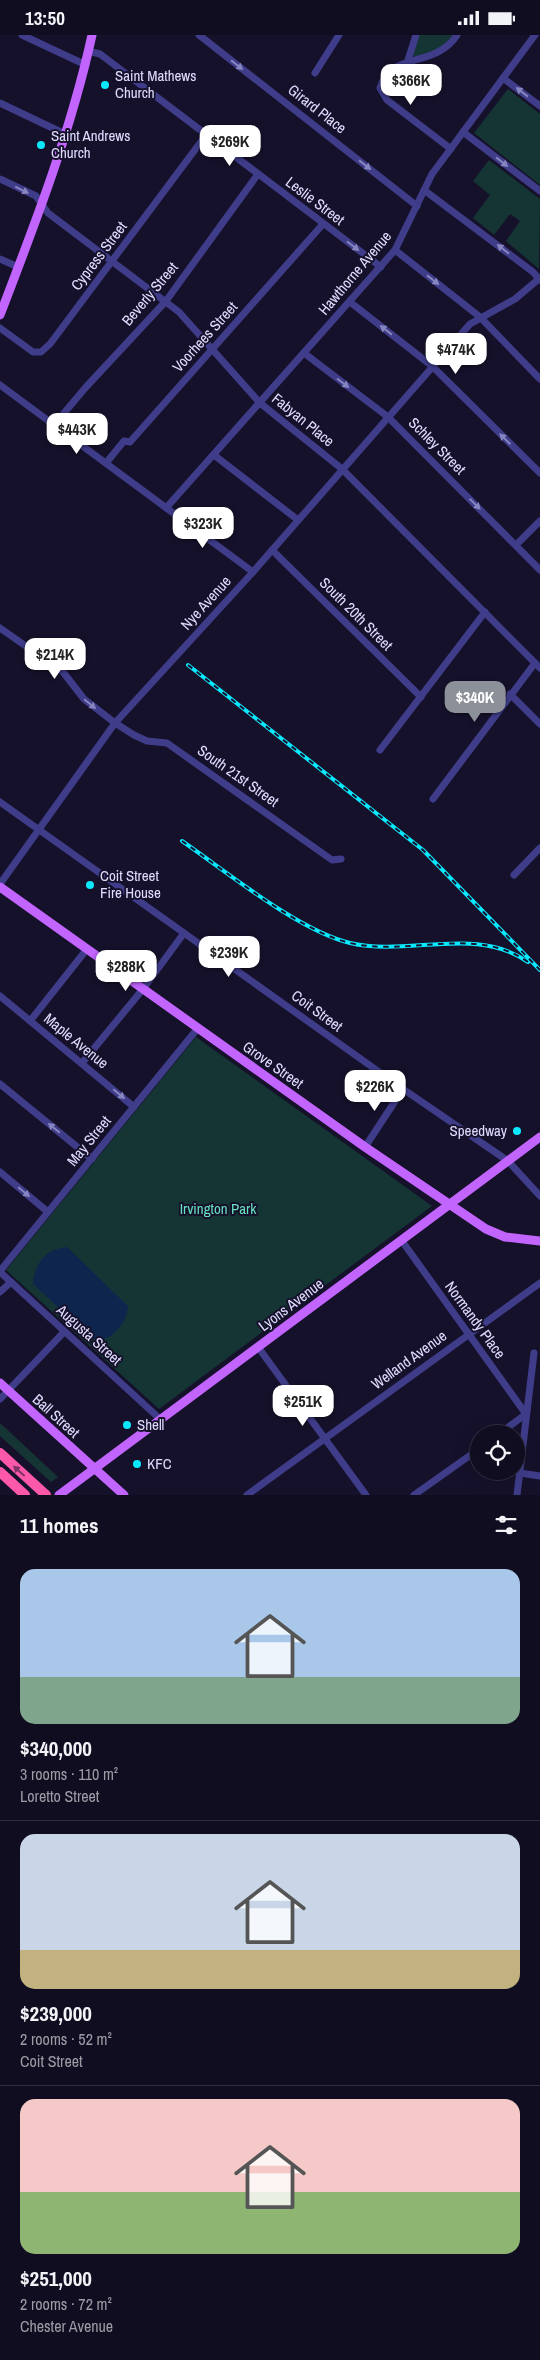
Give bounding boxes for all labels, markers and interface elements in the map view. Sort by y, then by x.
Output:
text: 13:50 [25,5,65,31]
one-way arrow [230,60,244,70]
pin: $366K [376,63,446,106]
place label: Saint Mathews Church [115,65,196,103]
text: $366K [392,69,430,91]
marker: Saint Mathews Church [99,79,111,91]
street label: Girard Place [284,79,351,138]
one-way arrow [515,87,529,97]
place label: Saint Andrews Church [51,125,130,163]
pin: $269K [195,125,265,167]
text: $269K [211,130,249,152]
marker: Saint Andrews Church [35,139,47,151]
one-way arrow [495,157,509,167]
one-way arrow [358,160,371,171]
street label: Leslie Street [281,171,350,230]
one-way arrow [15,186,29,194]
street label: Cypress Street [66,216,132,295]
street label: Hawthorne Avenue [313,226,396,319]
one-way arrow [346,240,359,250]
one-way arrow [496,244,510,254]
street label: Beverly Street [117,257,183,330]
one-way arrow [426,275,439,286]
street label: Voorhees Street [167,296,242,376]
one-way arrow [380,324,393,335]
pin: $474K [421,333,491,375]
text: $474K [437,338,475,360]
one-way arrow [336,377,349,388]
street label: Fabyan Place [268,388,339,451]
street label: Schley Street [404,412,471,479]
pin: $443K [42,413,112,455]
text: $443K [58,418,96,440]
one-way arrow [499,433,511,445]
one-way arrow [469,498,481,510]
pin: $323K [168,507,238,549]
text: $323K [184,512,222,534]
street label: Nye Avenue [176,571,236,634]
street label: South 20th Street [315,572,398,655]
pin: $214K [20,637,90,680]
text: $214K [36,643,74,665]
pin: $340K [440,681,510,723]
text: $340K [456,686,494,708]
one-way arrow [83,698,96,709]
street label: South 21st Street [193,740,284,812]
place label: Coit Street Fire House [100,865,161,903]
marker: Coit Street Fire House [84,879,96,891]
pin: $239K [194,935,264,978]
text: $239K [210,941,248,963]
pin: $288K [91,949,161,992]
text: $288K [107,955,145,977]
street label: Coit Street [287,985,348,1037]
street label: Maple Avenue [39,1008,113,1073]
street label: Grove Street [239,1036,308,1094]
pin: $226K [340,1069,410,1112]
text: $226K [356,1075,394,1097]
one-way arrow [112,1088,125,1099]
street label: May Street [62,1111,116,1170]
place label: Speedway [450,1120,508,1141]
one-way arrow [48,1122,61,1133]
marker: Speedway [511,1125,523,1137]
one-way arrow [18,1186,30,1197]
park label: Irvington Park [180,1198,257,1219]
street label: Lyons Avenue [254,1273,328,1336]
street label: Normandy Place [440,1277,511,1363]
street label: Augusta Street [51,1299,127,1370]
street label: Welland Avenue [367,1325,451,1394]
pin: $251K [268,1385,338,1427]
street label: Ball Street [28,1389,85,1443]
text: $251K [284,1390,322,1412]
place label: Shell [137,1414,164,1435]
marker: Shell [121,1419,133,1431]
map controls [470,1425,525,1480]
button: locate [470,1425,525,1480]
place label: KFC [147,1453,172,1474]
marker: KFC [131,1458,143,1470]
one-way arrow [14,1465,26,1477]
text: 11 homes [20,1511,99,1540]
icon: filters [492,1511,520,1539]
icon: home [225,1601,315,1691]
text: $340,000 [20,1734,92,1763]
text: 3 rooms · 110 m² [20,1763,118,1785]
text: Loretto Street [20,1785,100,1807]
icon: home [225,1867,315,1957]
text: $239,000 [20,1999,92,2028]
text: 2 rooms · 52 m² [20,2028,112,2050]
text: Coit Street [20,2050,83,2072]
icon: home [225,2132,315,2222]
text: $251,000 [20,2264,92,2293]
text: 2 rooms · 72 m² [20,2293,112,2315]
text: Chester Avenue [20,2315,113,2337]

